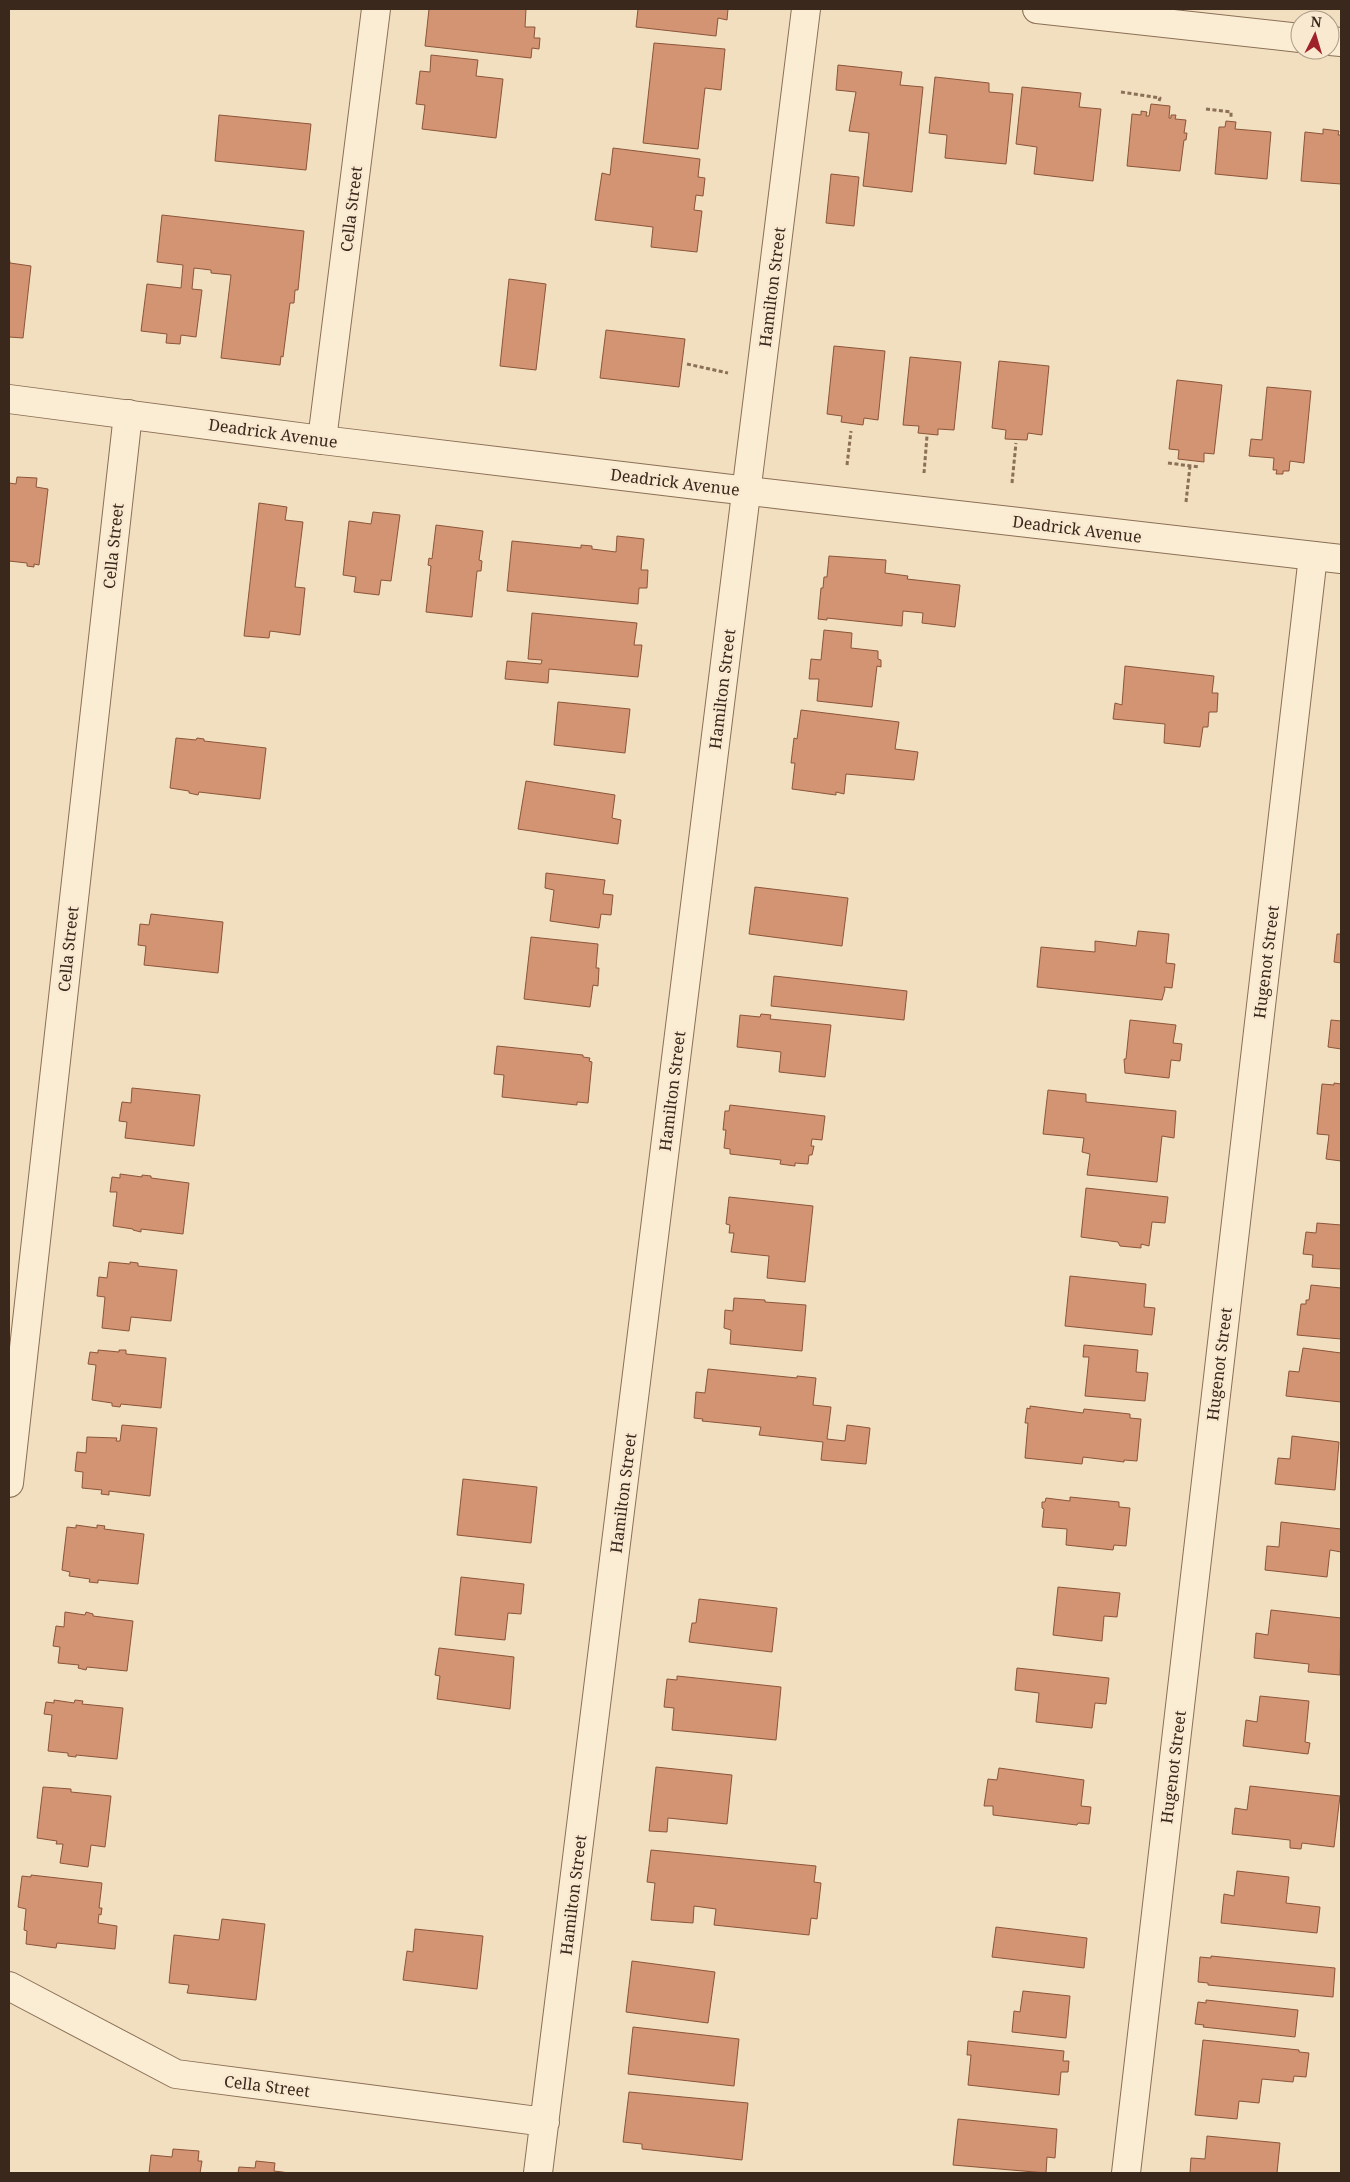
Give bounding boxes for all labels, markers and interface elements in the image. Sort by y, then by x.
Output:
north arrow [1290,10,1340,60]
text: N [1310,12,1323,31]
street label: Cella Street [335,165,367,253]
street label: Hamilton Street [754,225,790,348]
street label: Deadrick Avenue [207,413,339,453]
street label: Deadrick Avenue [609,463,741,501]
street label: Cella Street [98,502,128,590]
street label: Deadrick Avenue [1011,510,1143,548]
street label: Hamilton Street [704,627,740,750]
street label: Hugenot Street [1248,904,1284,1020]
street label: Cella Street [53,905,83,993]
street label: Hamilton Street [654,1029,690,1152]
street label: Hugenot Street [1201,1306,1237,1422]
street label: Hamilton Street [605,1431,641,1554]
street label: Hugenot Street [1155,1709,1191,1825]
street label: Hamilton Street [555,1833,591,1956]
street label: Cella Street [223,2070,311,2102]

